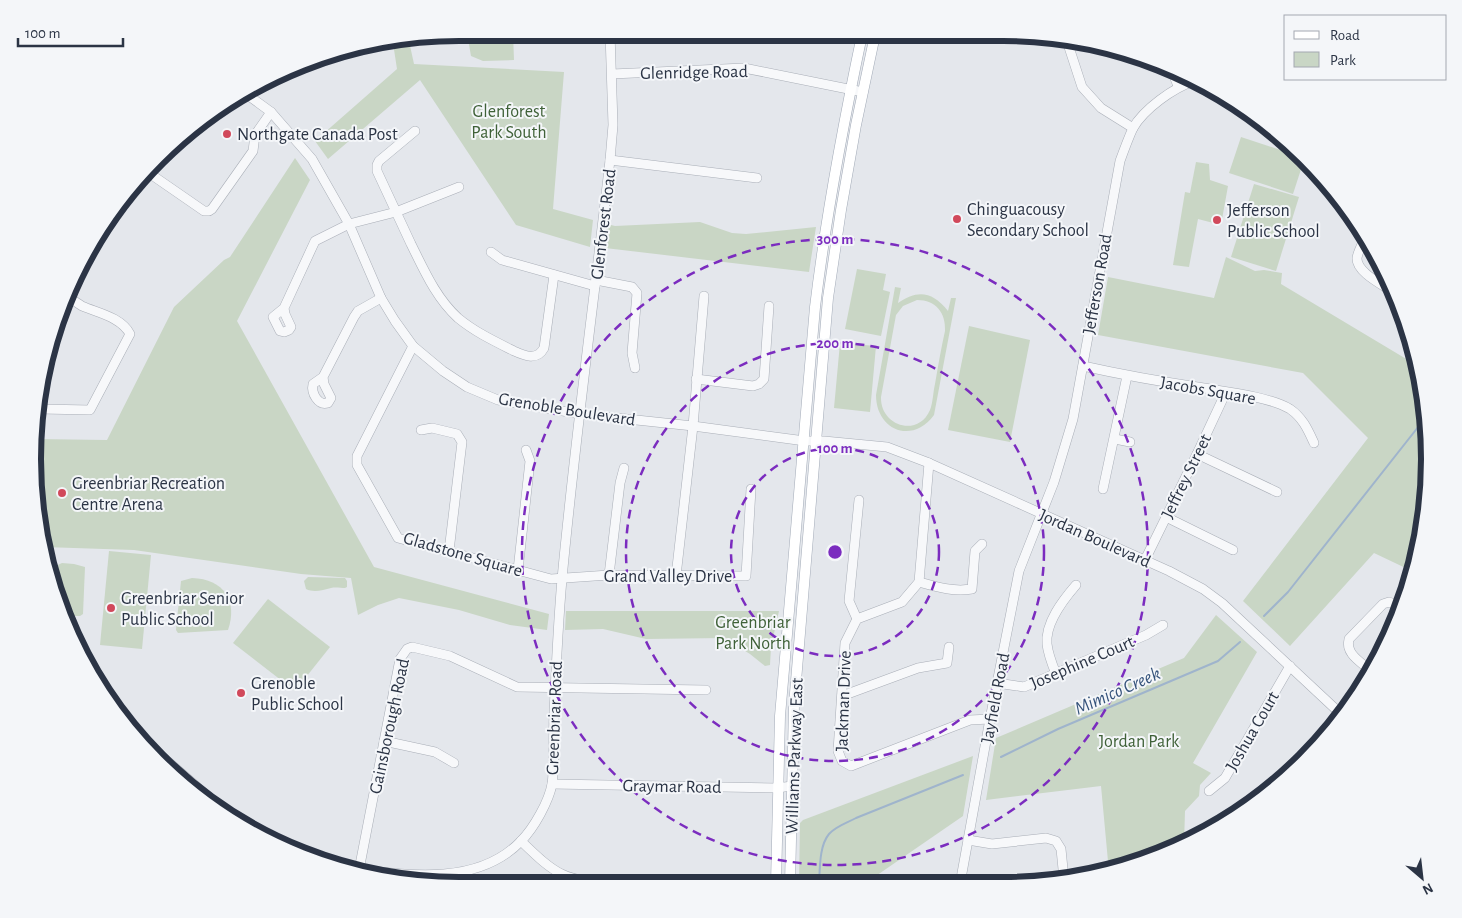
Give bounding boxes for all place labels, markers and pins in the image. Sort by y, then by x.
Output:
place label: Northgate Canada Post [237,126,398,144]
marker: Northgate Canada Post [221,128,233,140]
place label: Chinguacousy Secondary School [967,201,1089,240]
place label: Jefferson Public School [1227,202,1320,241]
marker: Chinguacousy Secondary School [951,213,963,225]
marker: Jefferson Public School [1211,214,1223,226]
place label: Greenbriar Recreation Centre Arena [72,475,225,514]
marker: Greenbriar Recreation Centre Arena [56,487,68,499]
centre of rings [826,543,844,561]
place label: Greenbriar Senior Public School [121,590,244,629]
marker: Greenbriar Senior Public School [105,602,117,614]
place label: Grenoble Public School [251,675,344,714]
marker: Grenoble Public School [235,687,247,699]

